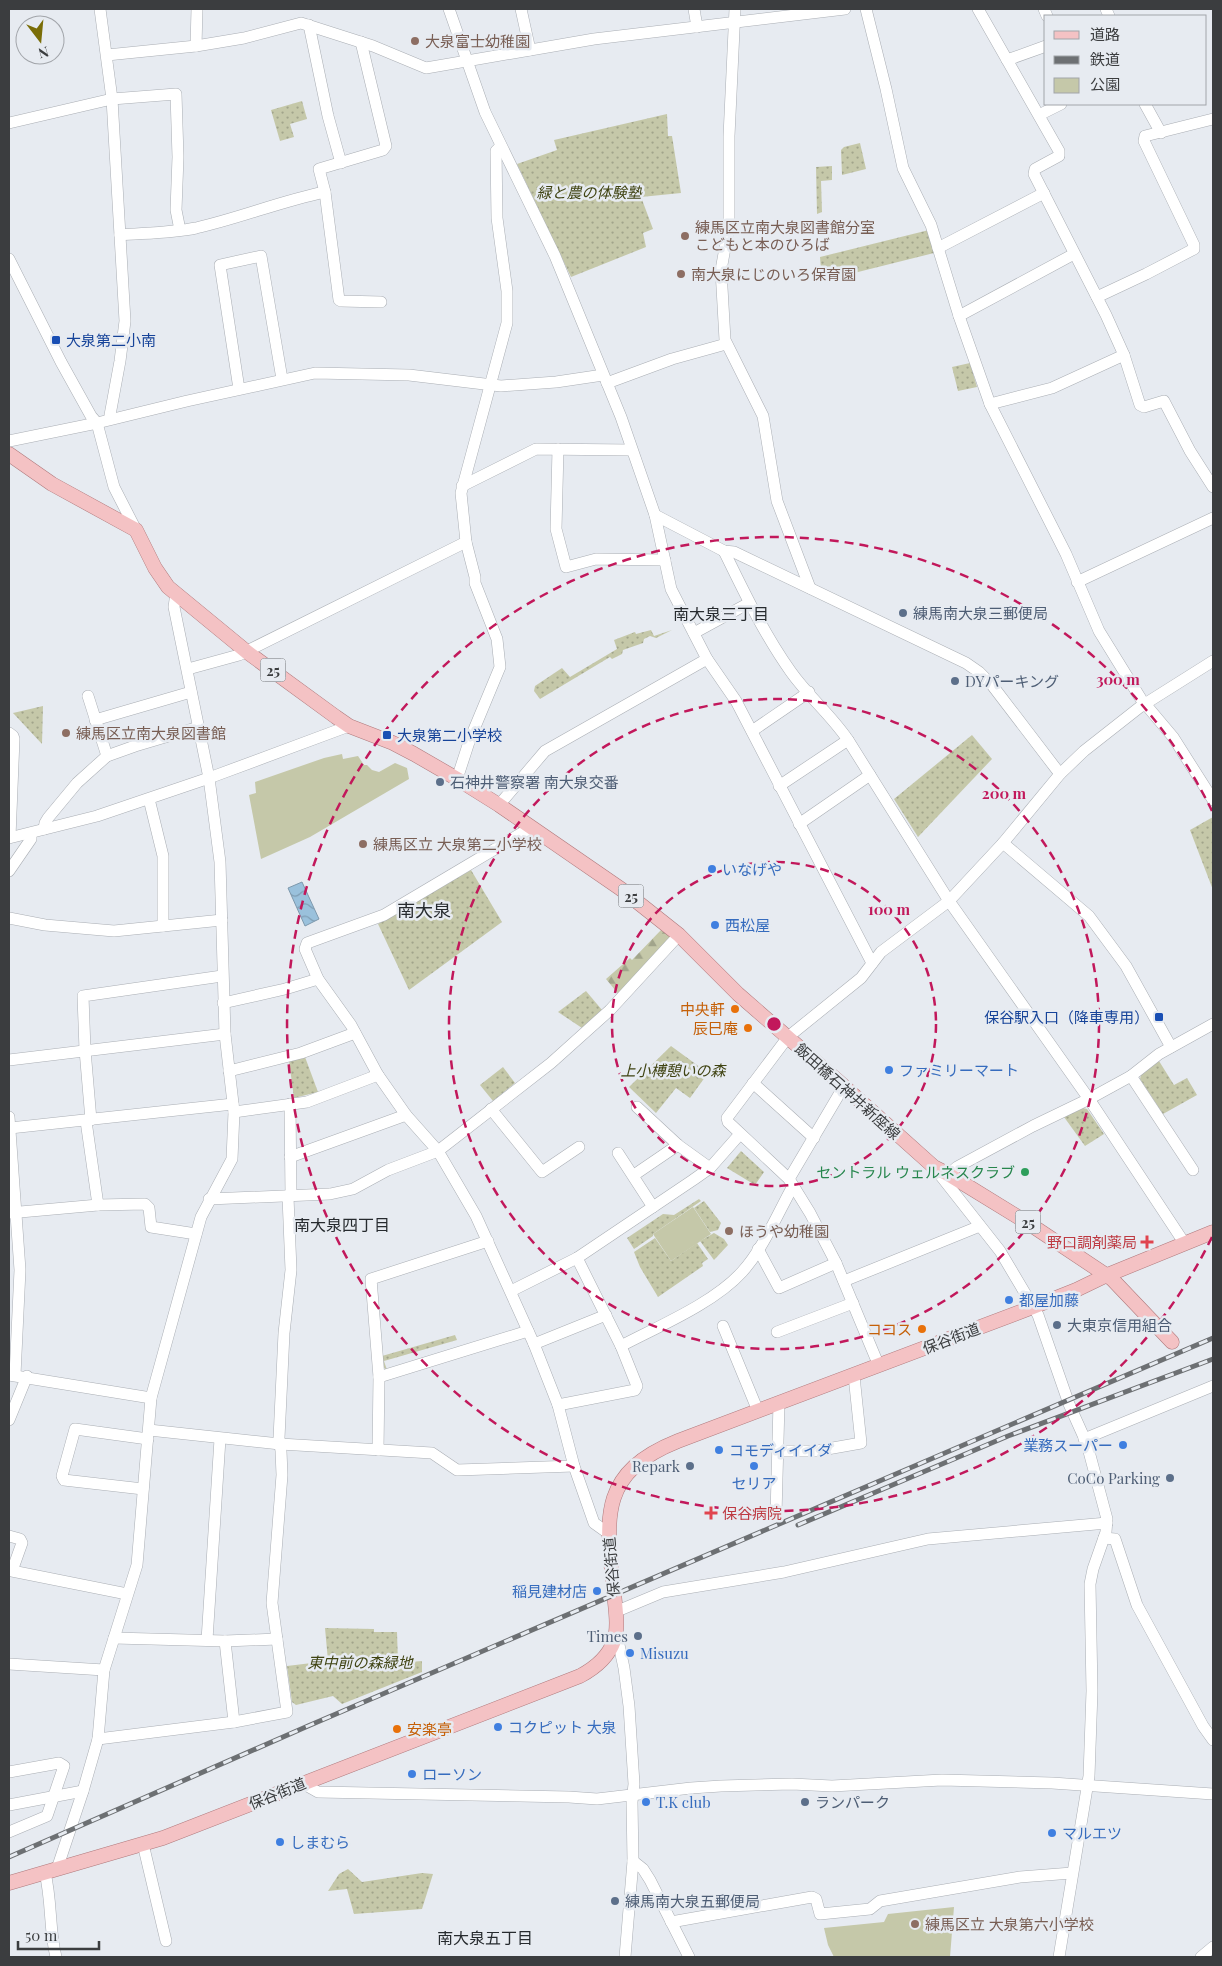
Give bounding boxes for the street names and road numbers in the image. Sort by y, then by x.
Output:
road number: 25 [260,658,286,682]
road number: 25 [618,884,644,908]
street label: 飯田橋石神井新座線 [791,1038,905,1144]
road number: 25 [1016,1210,1040,1234]
street label: 保谷街道 [919,1318,983,1358]
street label: 保谷街道 [598,1536,624,1598]
street label: 保谷街道 [245,1772,309,1814]

